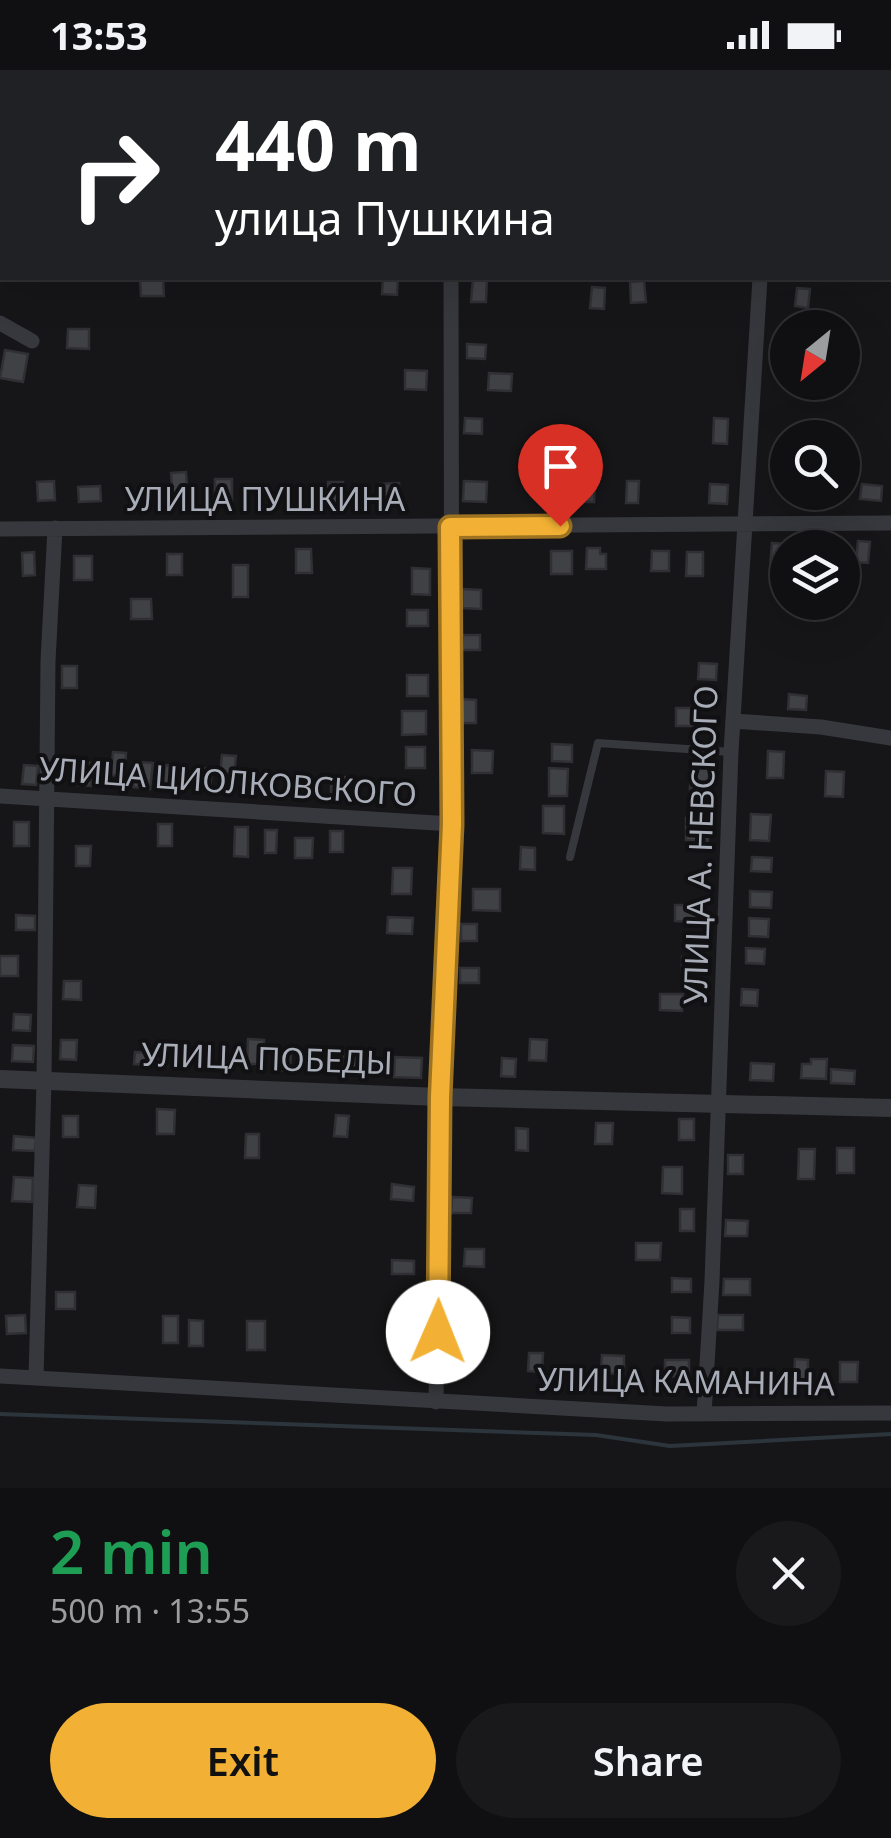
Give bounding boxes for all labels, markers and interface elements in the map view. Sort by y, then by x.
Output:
text: 13:53 [50,9,148,61]
text: 440 m [215,96,422,192]
icon: right [50,110,180,240]
text: улица Пушкина [215,187,555,248]
north arrow [770,310,860,400]
map controls [770,310,860,620]
button: search [770,420,860,510]
pin [518,424,603,527]
icon: arrive [533,439,588,494]
street label: УЛИЦА ПУШКИНА [125,477,406,520]
button: layers [770,530,860,620]
street label: УЛИЦА А. НЕВСКОГО [672,684,727,1005]
street label: УЛИЦА ЦИОЛКОВСКОГО [38,746,419,815]
street label: УЛИЦА ПОБЕДЫ [141,1032,393,1083]
position arrow [386,1280,490,1384]
street label: УЛИЦА КАМАНИНА [537,1356,836,1405]
text: 2 min [50,1510,213,1592]
button: close [736,1521,841,1626]
text: 500 m · 13:55 [50,1589,250,1632]
button: Exit [50,1703,436,1818]
button: Share [456,1703,841,1818]

